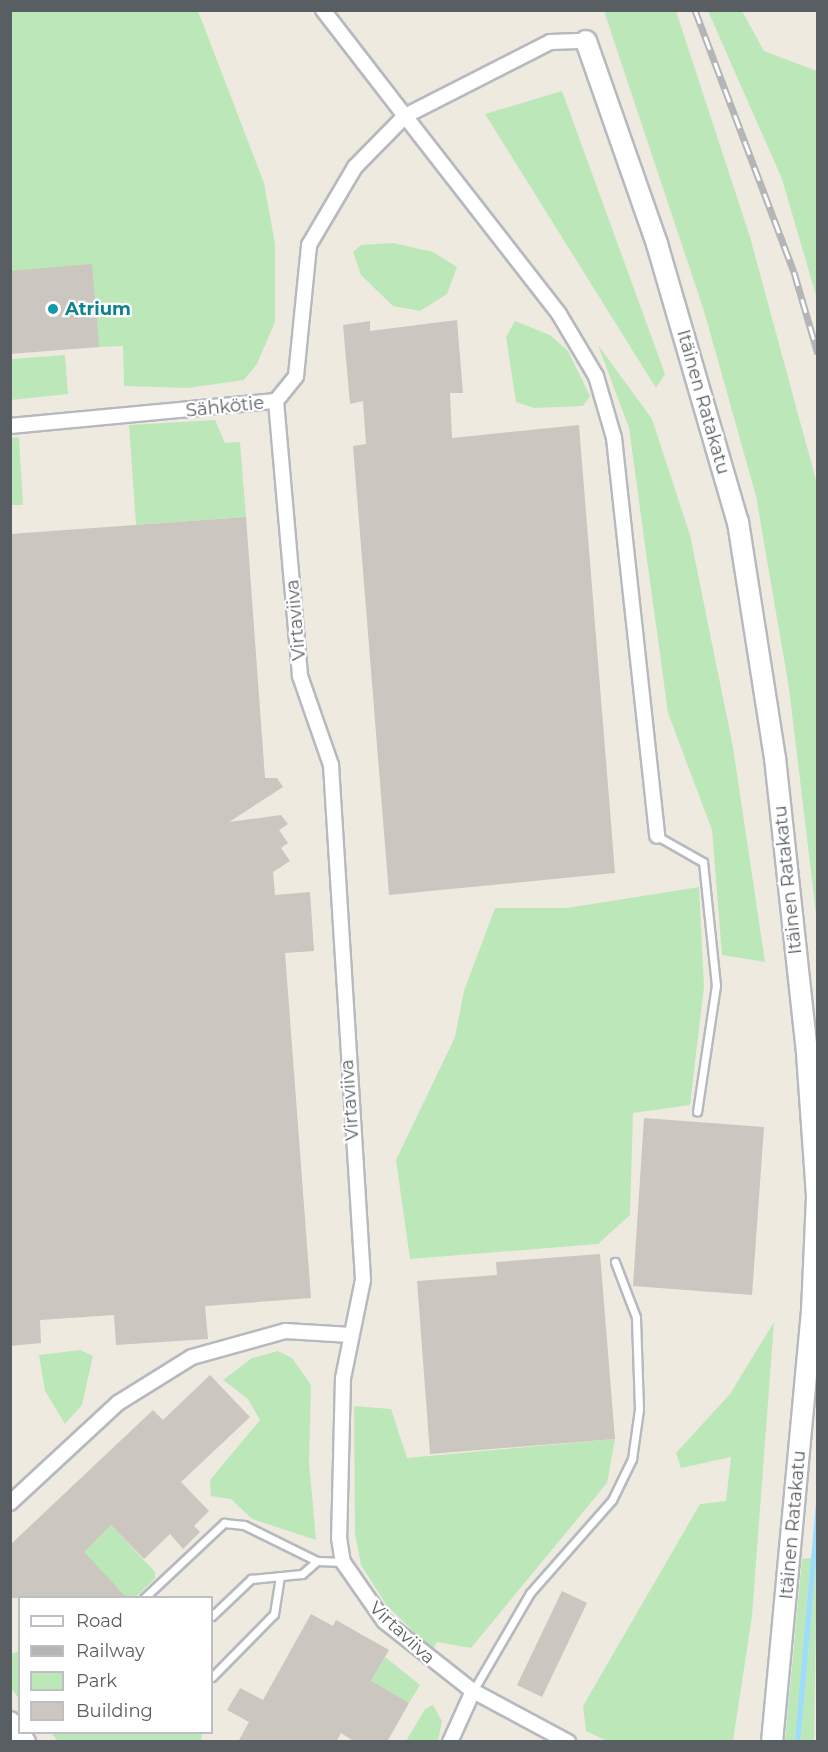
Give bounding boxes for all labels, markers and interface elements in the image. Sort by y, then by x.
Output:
place label: Atrium [65,298,131,320]
marker: Atrium [46,302,60,316]
street label: Itäinen Ratakatu [672,327,734,477]
street label: Sähkötie [185,392,265,422]
street label: Virtaviiva [282,578,310,662]
street label: Itäinen Ratakatu [769,805,807,955]
street label: Virtaviiva [336,1059,364,1141]
street label: Itäinen Ratakatu [776,1450,810,1600]
legend [18,1596,213,1734]
street label: Virtaviiva [365,1597,439,1669]
text: Road [76,1610,123,1632]
text: Railway [76,1640,145,1662]
text: Park [76,1670,117,1692]
text: Building [76,1700,153,1722]

